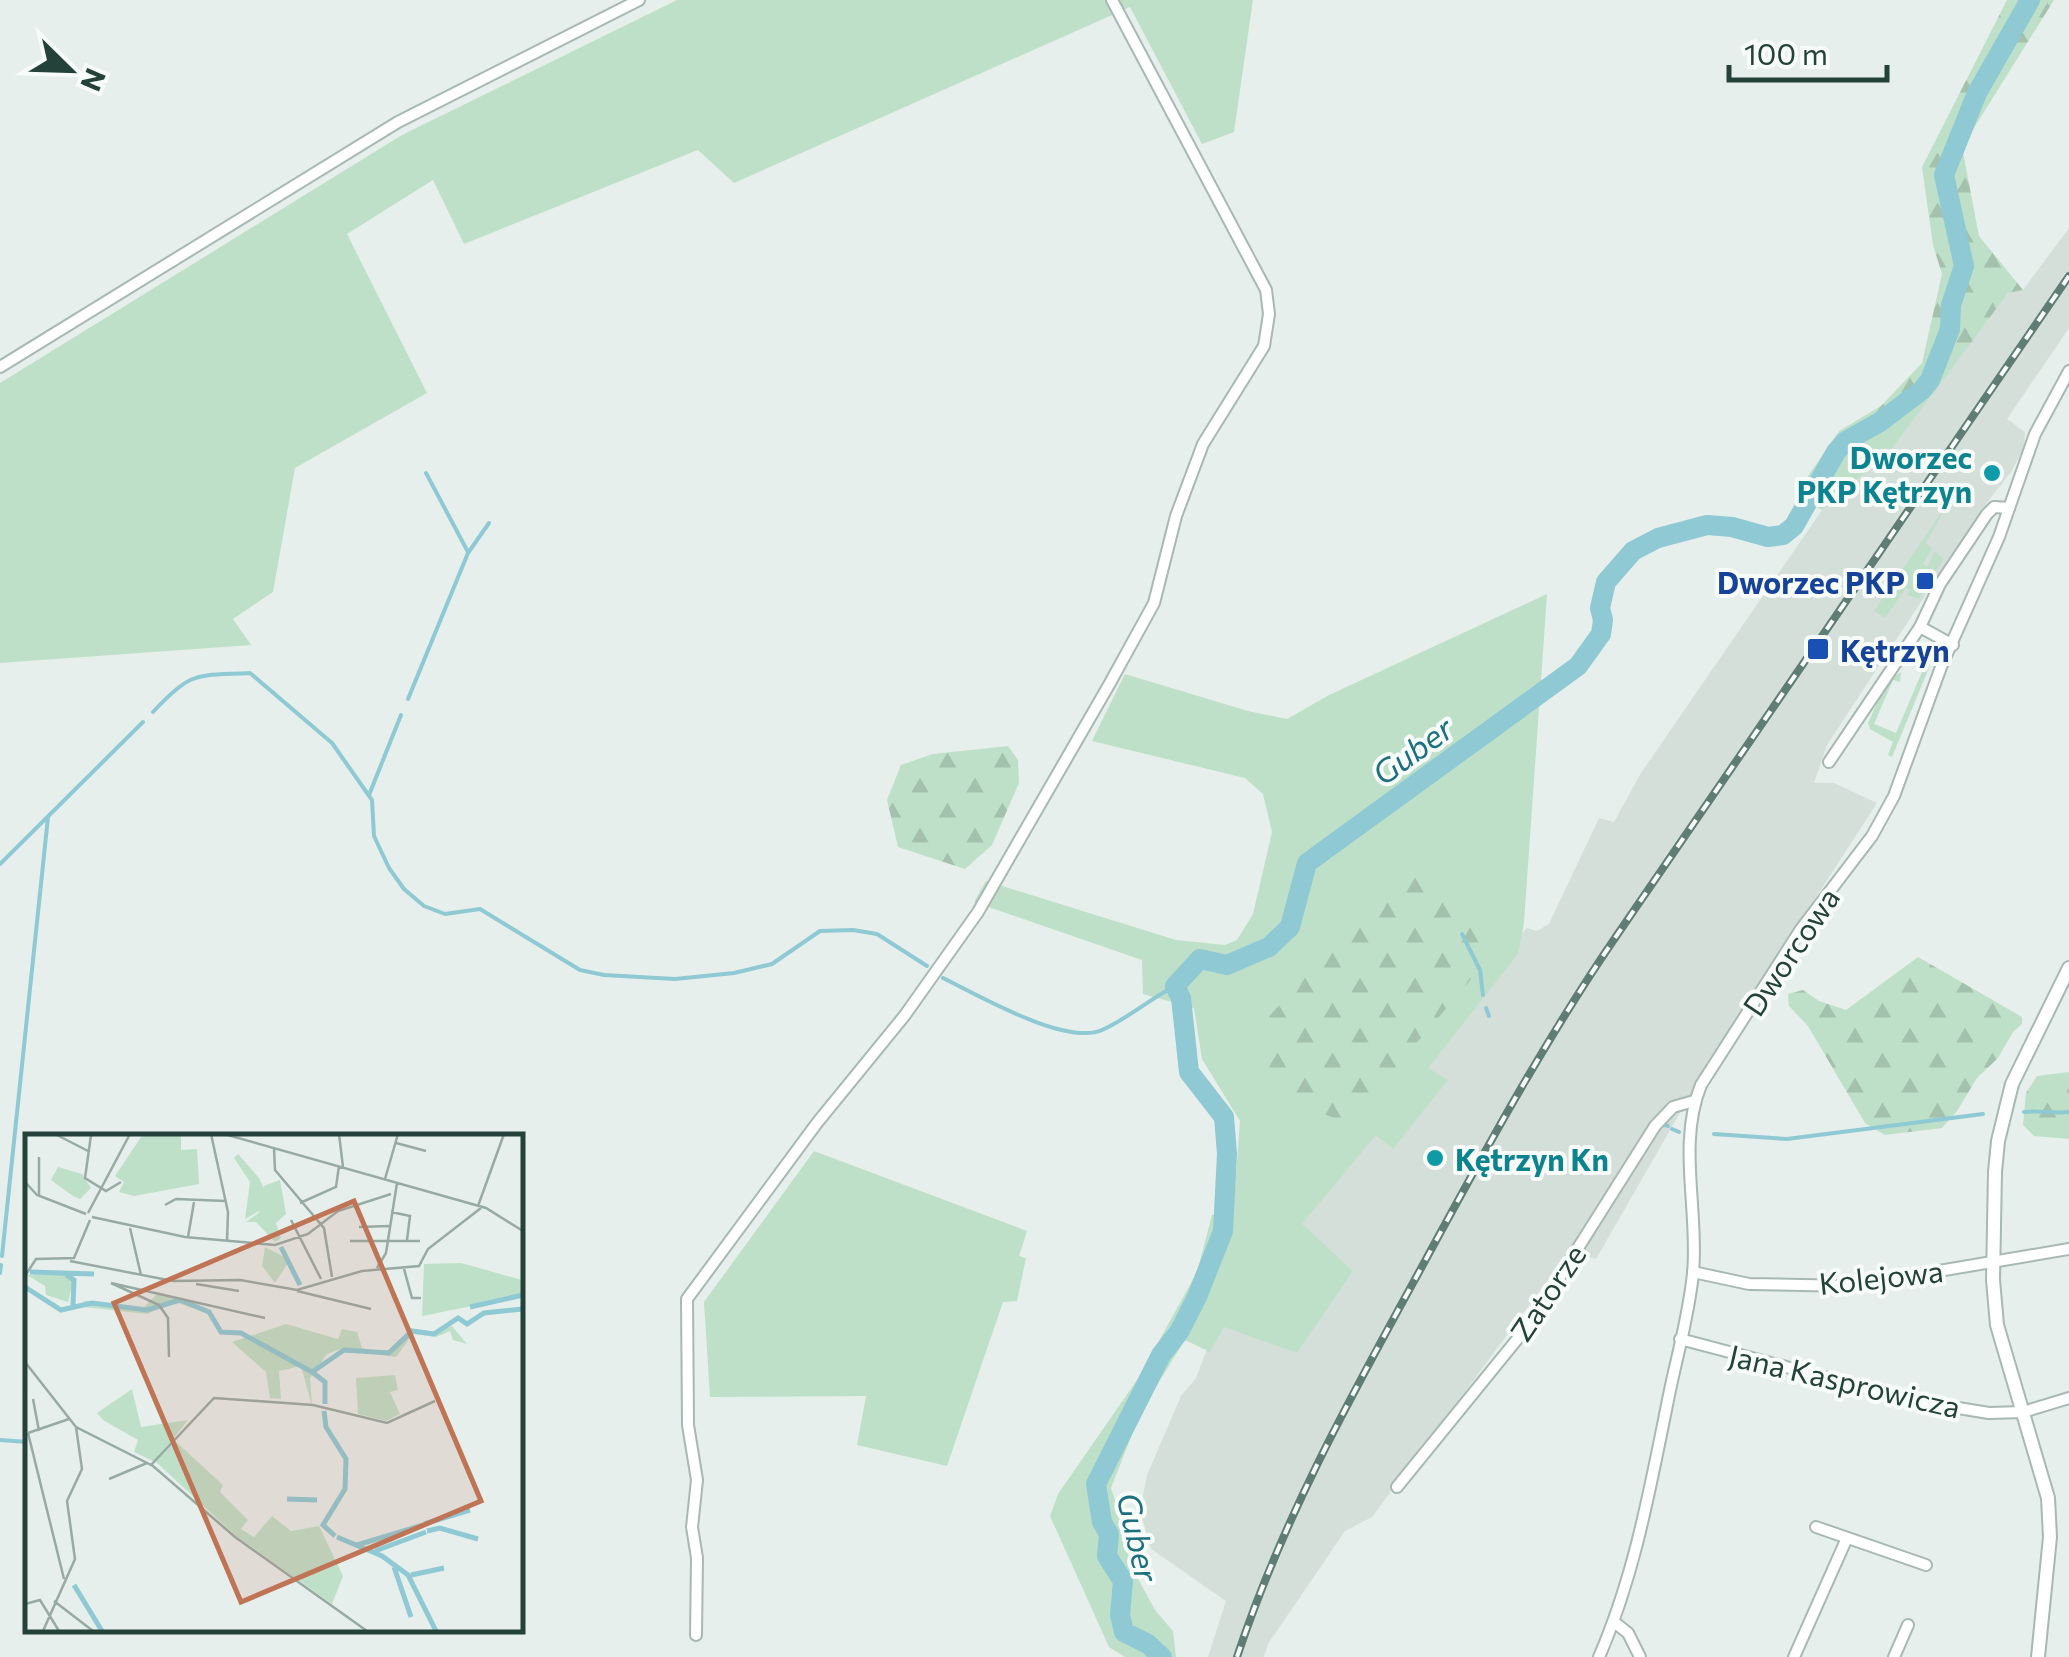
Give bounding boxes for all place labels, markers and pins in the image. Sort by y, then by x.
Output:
place label: Dworzec PKP Kętrzyn [1797,438,1972,509]
marker: Dworzec PKP Kętrzyn [1981,462,2003,484]
place label: Dworzec PKP [1717,563,1905,600]
marker: Dworzec PKP [1914,570,1936,592]
place label: Kętrzyn [1840,631,1950,668]
marker: Kętrzyn [1805,636,1831,662]
place label: Kętrzyn Kn [1455,1140,1609,1177]
marker: Kętrzyn Kn [1424,1147,1446,1169]

